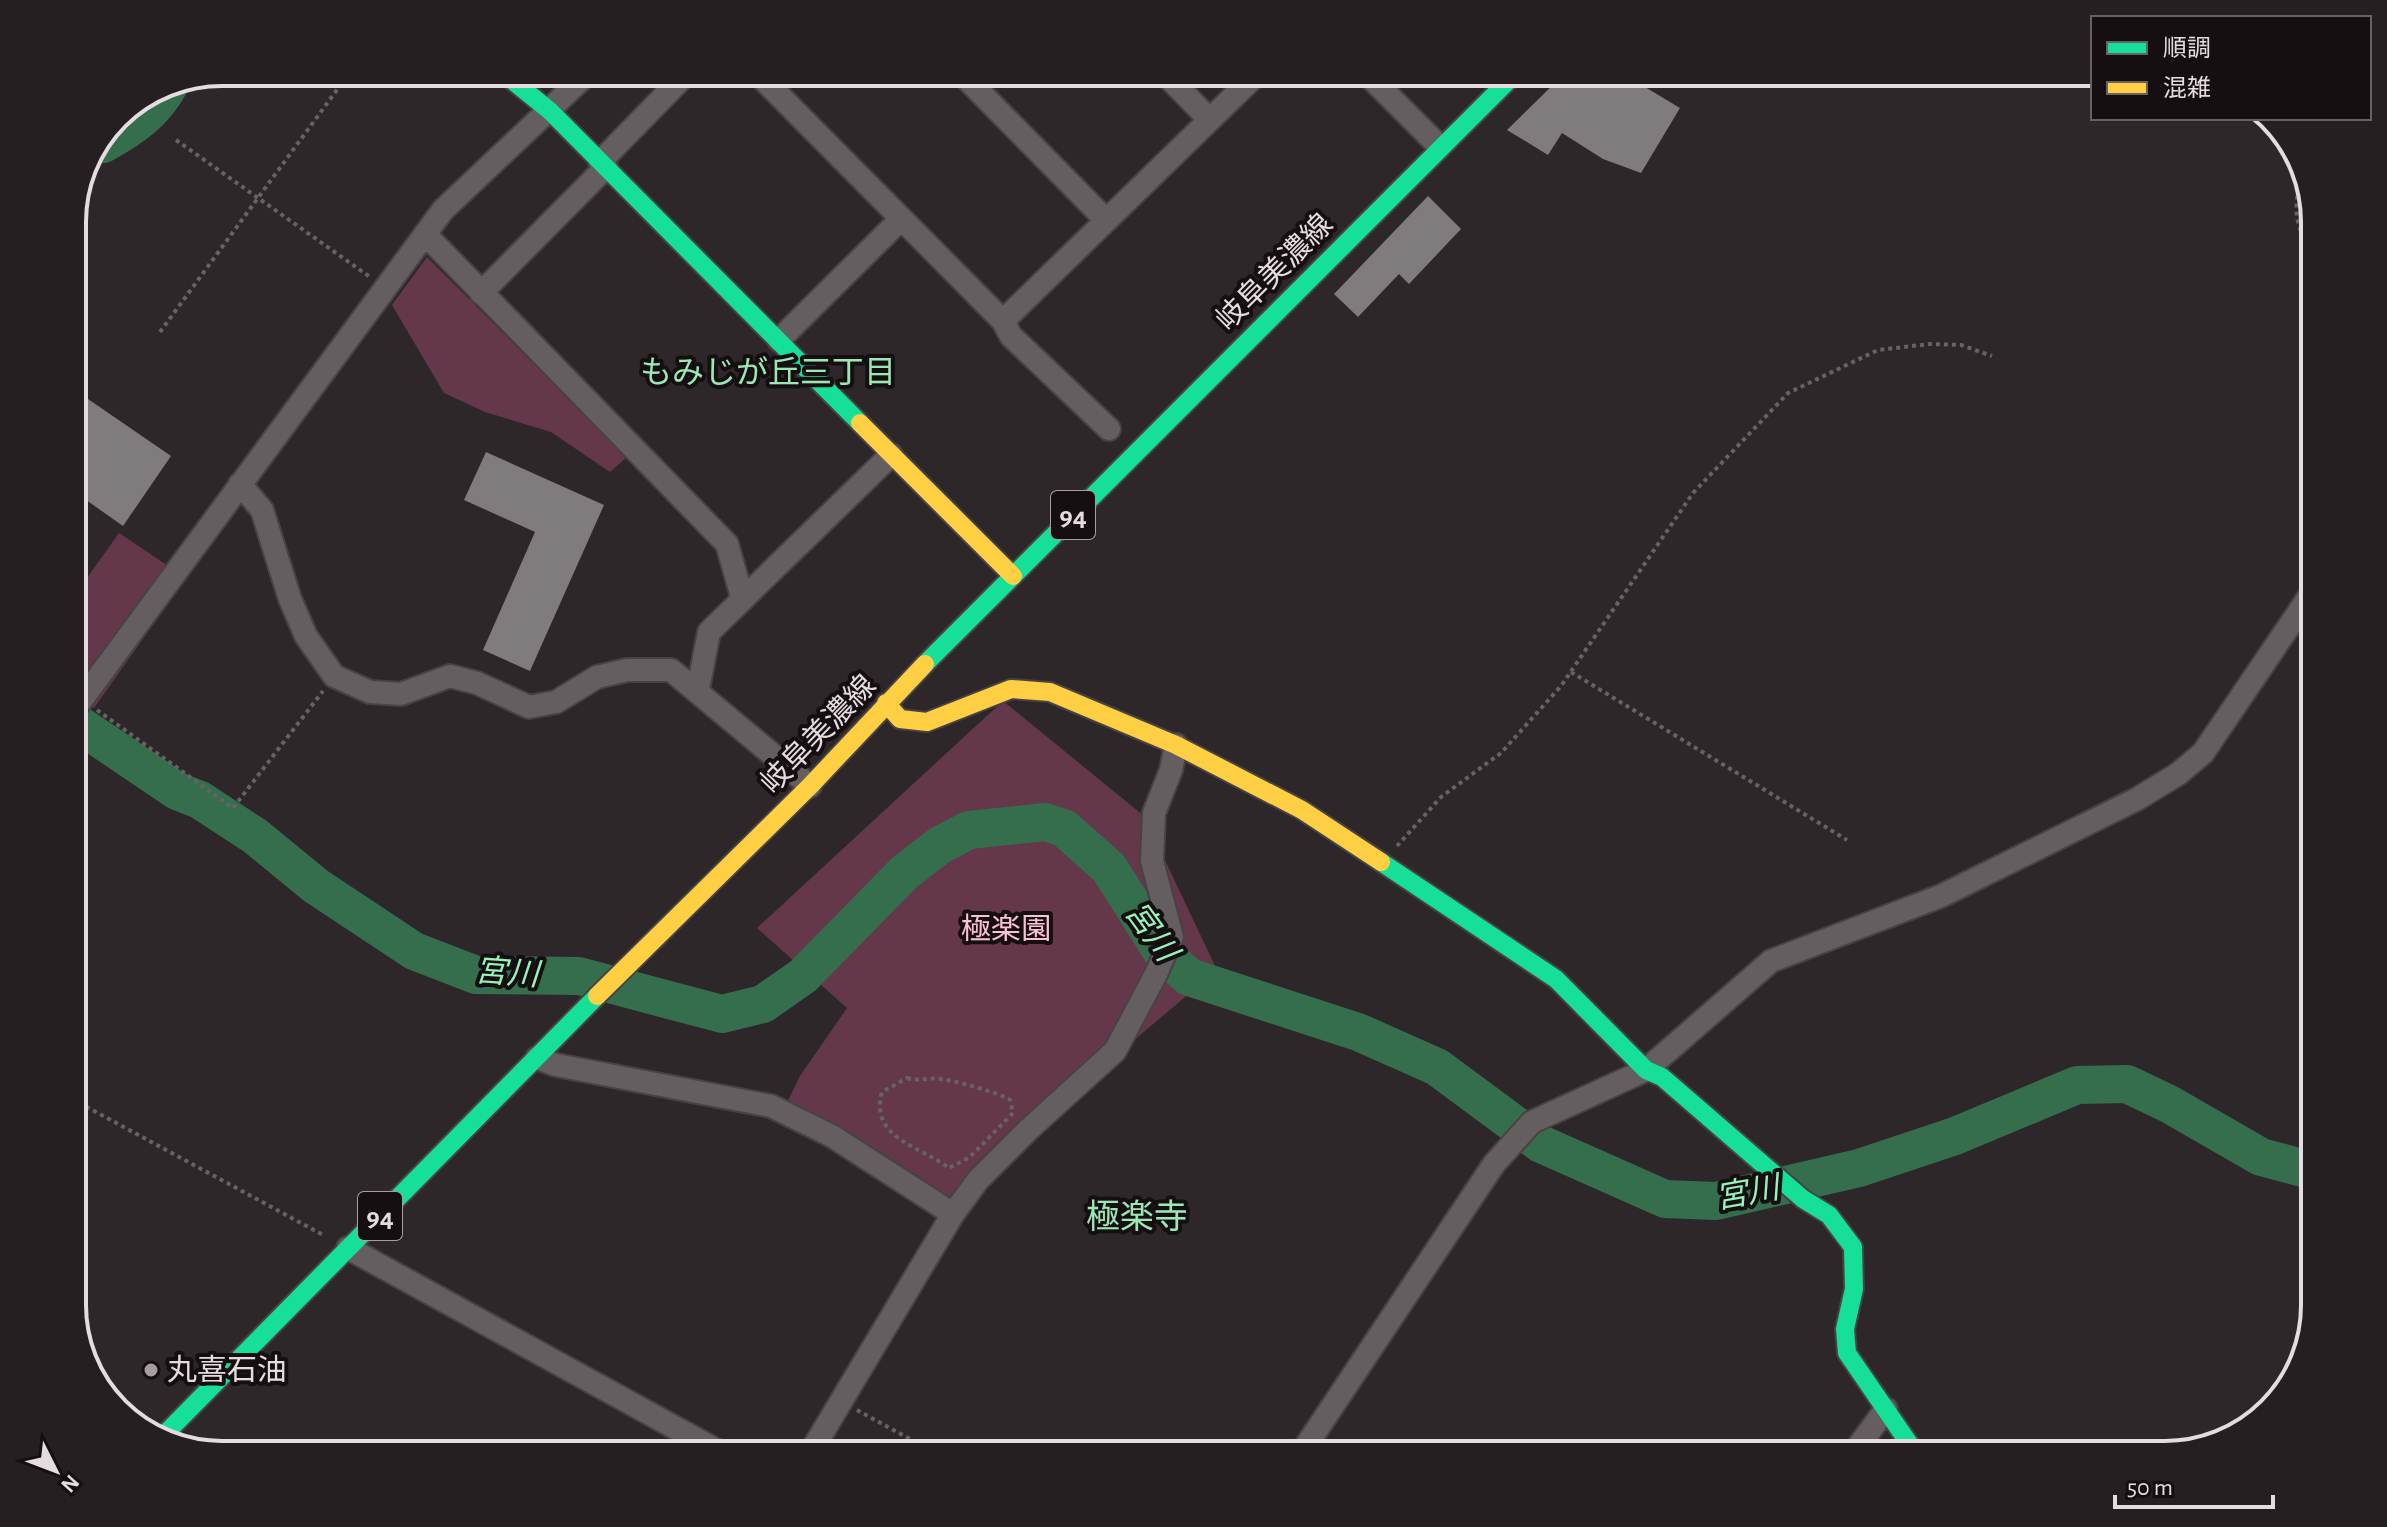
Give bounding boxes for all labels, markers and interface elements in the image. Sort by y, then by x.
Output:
legend [2091,16,2371,120]
text: 順調 [2163,36,2211,61]
text: 混雑 [2163,75,2211,101]
street label: 岐阜美濃線 [1210,208,1338,336]
district label: もみじが丘三丁目 [640,356,896,389]
road number: 94 [1051,491,1095,539]
street label: 岐阜美濃線 [754,669,882,799]
water label: 宮川 [1119,896,1186,969]
park label: 極楽園 [961,913,1051,945]
water label: 宮川 [474,954,543,991]
water label: 宮川 [1713,1170,1784,1214]
road number: 94 [358,1192,402,1240]
district label: 極楽寺 [1086,1199,1188,1235]
place label: 丸喜石油 [167,1354,287,1386]
marker: 丸喜石油 [142,1361,160,1379]
north arrow [16,1431,96,1511]
scale bar [2115,1459,2273,1509]
text: N [57,1471,83,1497]
text: 50 m [2127,1476,2173,1500]

